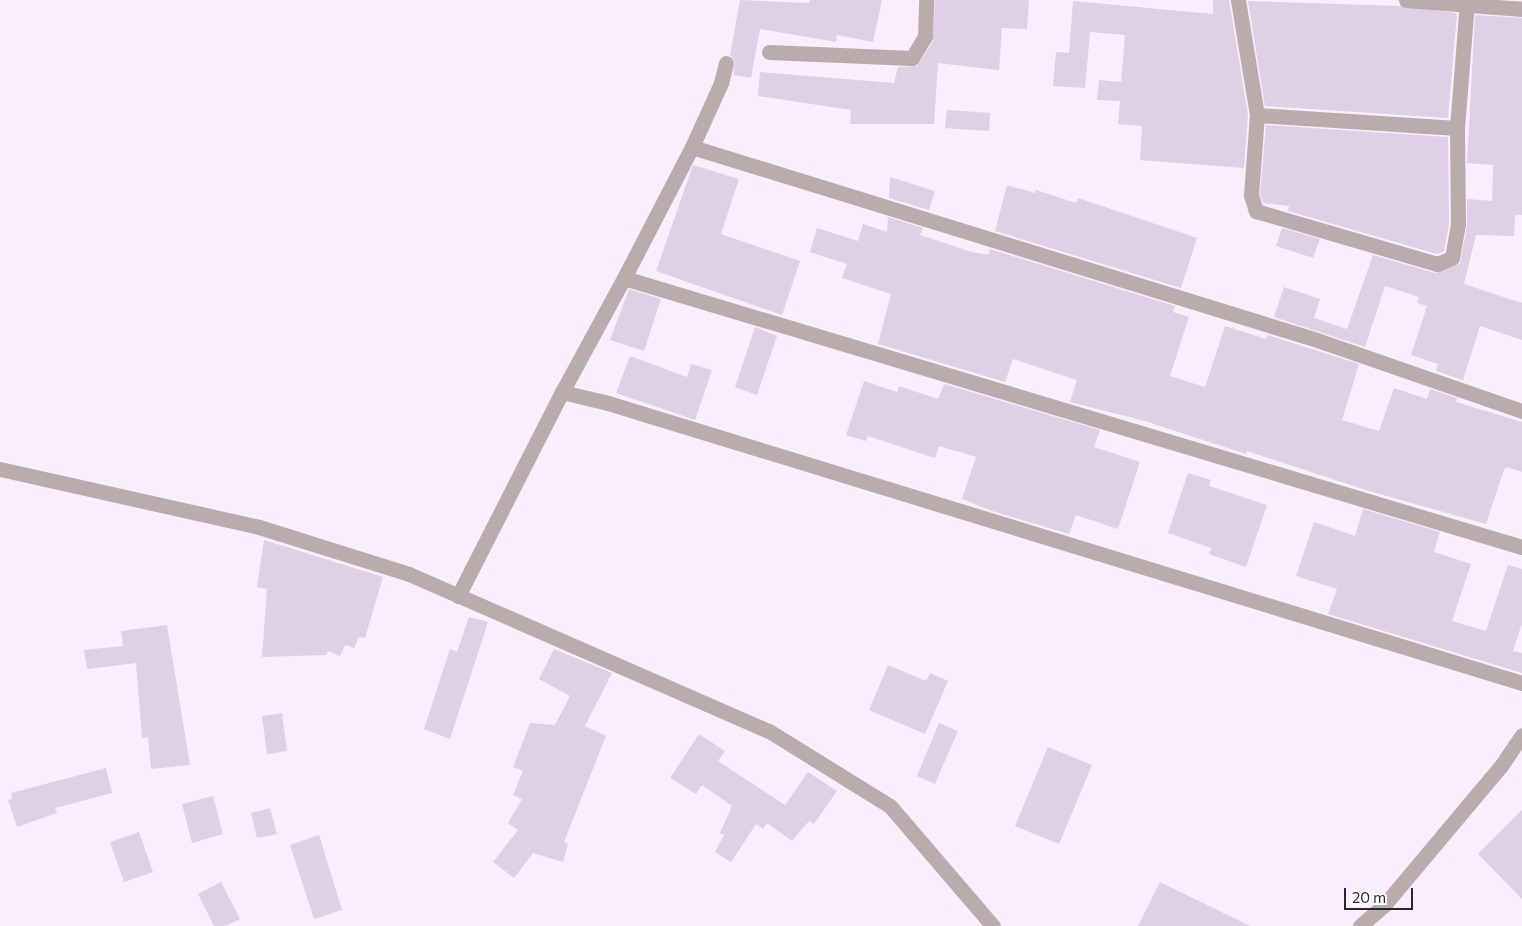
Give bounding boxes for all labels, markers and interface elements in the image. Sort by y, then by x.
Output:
scale bar [1347,878,1416,910]
text: 20 m [1352,888,1386,906]

